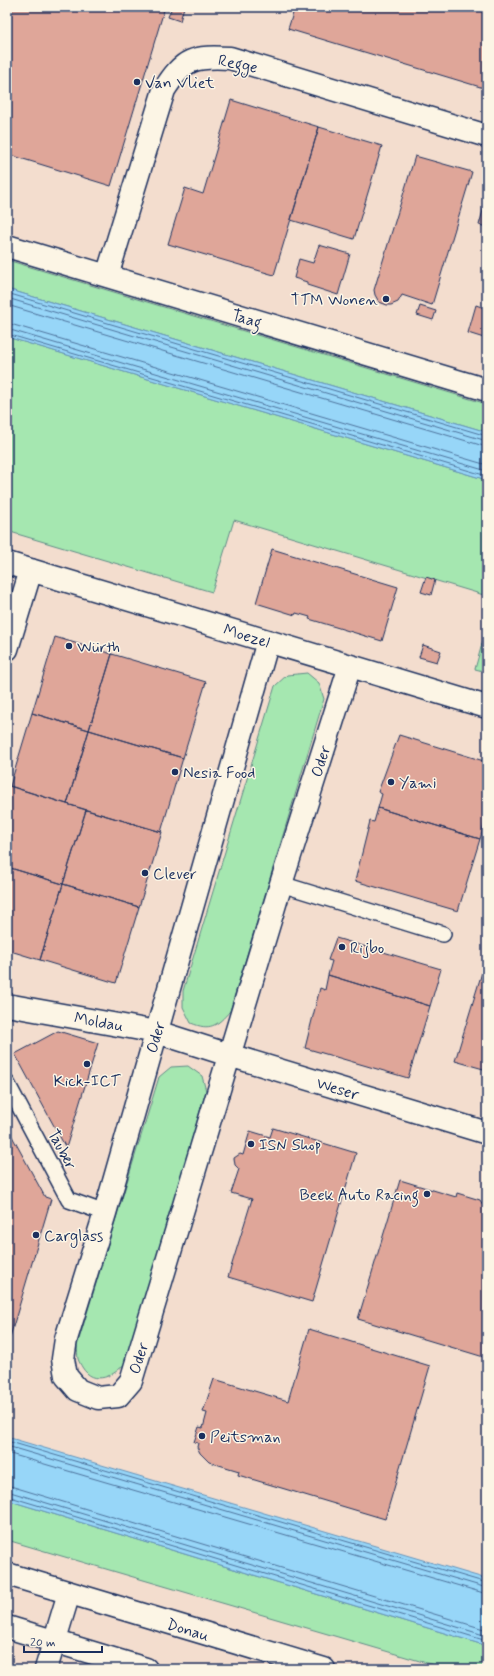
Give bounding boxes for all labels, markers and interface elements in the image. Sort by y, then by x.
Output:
street label: Regge [216,50,259,80]
place label: Van Vliet [145,73,215,94]
marker: Van Vliet [132,77,142,87]
place label: TTM Wonen [291,290,378,311]
marker: TTM Wonen [381,294,391,304]
street label: Taag [229,305,264,335]
street label: Moezel [221,619,272,653]
place label: Würth [77,637,120,658]
marker: Würth [64,641,74,651]
street label: Oder [307,743,336,780]
place label: Nesia Food [183,763,255,784]
marker: Nesia Food [170,767,180,777]
place label: Yami [399,773,437,794]
marker: Yami [386,777,396,787]
place label: Clever [153,864,197,885]
marker: Clever [140,868,150,878]
place label: Rijbo [350,938,384,959]
marker: Rijbo [337,942,347,952]
street label: Moldau [72,1008,125,1037]
street label: Oder [142,1019,171,1056]
marker: Kick-ICT [82,1059,92,1069]
place label: Kick-ICT [53,1071,122,1092]
street label: Weser [314,1073,362,1106]
street label: Tauber [42,1126,81,1174]
place label: ISN Shop [259,1135,321,1156]
marker: ISN Shop [246,1139,256,1149]
place label: Beek Auto Racing [299,1185,419,1207]
marker: Beek Auto Racing [422,1189,432,1199]
place label: Carglass [44,1226,103,1248]
marker: Carglass [31,1230,41,1240]
street label: Oder [125,1340,154,1377]
place label: Peitsman [210,1427,280,1448]
marker: Peitsman [197,1431,207,1441]
street label: Donau [164,1614,211,1647]
scale bar [24,1628,102,1654]
text: 20 m [30,1635,56,1651]

